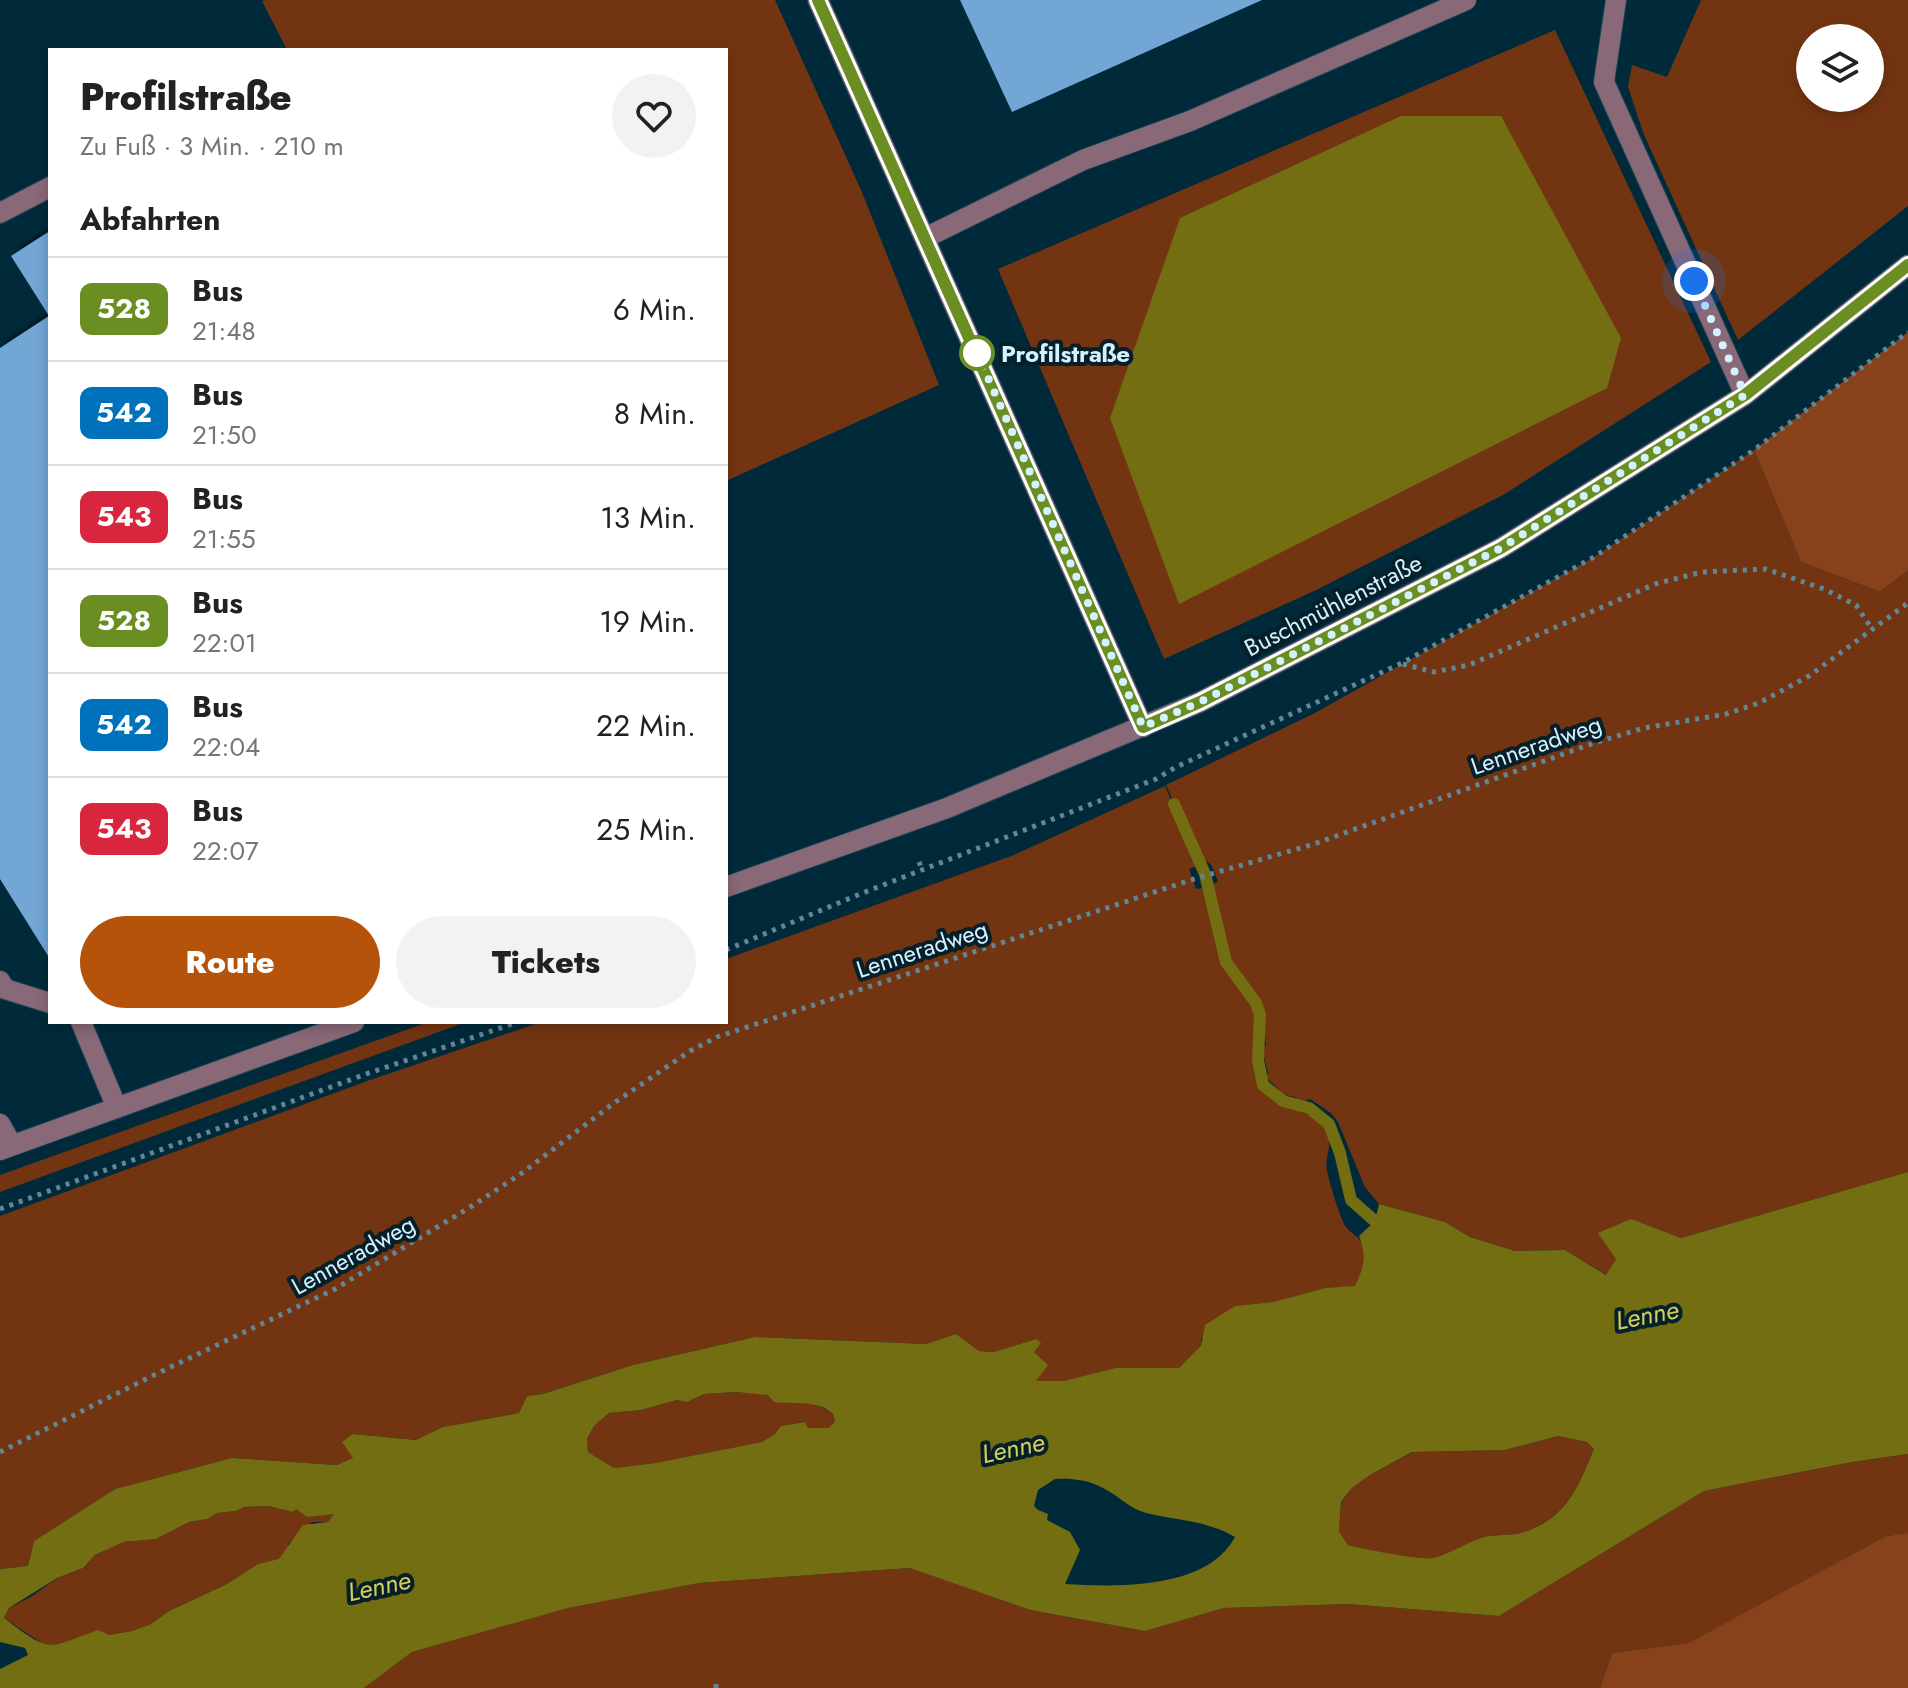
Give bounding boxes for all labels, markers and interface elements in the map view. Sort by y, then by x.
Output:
map controls [1796,24,1884,112]
button: layers [1796,24,1884,112]
text: Profilstraße [80,69,292,124]
button: heart [612,74,696,158]
text: Zu Fuß · 3 Min. · 210 m [80,127,344,165]
text: Abfahrten [80,198,220,241]
your location [1674,261,1714,301]
text: Bus [192,269,243,312]
text: 528 [97,288,151,329]
text: 6 Min. [613,288,696,331]
text: 21:48 [192,312,256,350]
marker: Profilstraße [960,336,994,370]
place label: Profilstraße [1001,336,1130,371]
text: Bus [192,373,243,416]
text: 542 [96,392,152,433]
text: 8 Min. [614,392,696,435]
text: 21:50 [192,416,257,454]
text: Bus [192,477,243,520]
text: 543 [97,496,152,537]
text: 13 Min. [600,496,696,539]
text: 21:55 [192,520,256,558]
street label: Buschmühlenstraße [1238,545,1428,665]
text: Bus [192,581,243,624]
text: 528 [97,600,151,641]
text: 19 Min. [599,600,696,643]
text: 22:01 [192,624,257,662]
text: Bus [192,685,243,728]
text: 542 [96,704,152,745]
text: 22 Min. [596,704,696,747]
street label: Lenneradweg [1466,706,1606,784]
text: 22:04 [192,728,260,766]
text: Bus [192,789,243,832]
text: 543 [97,808,152,849]
text: 25 Min. [596,808,696,851]
text: 22:07 [192,832,259,870]
street label: Lenneradweg [852,911,992,987]
button: Route [80,916,380,1008]
button: Tickets [396,916,696,1008]
street label: Lenneradweg [285,1207,421,1303]
water label: Lenne [1612,1290,1682,1340]
water label: Lenne [978,1423,1048,1473]
water label: Lenne [344,1561,414,1611]

